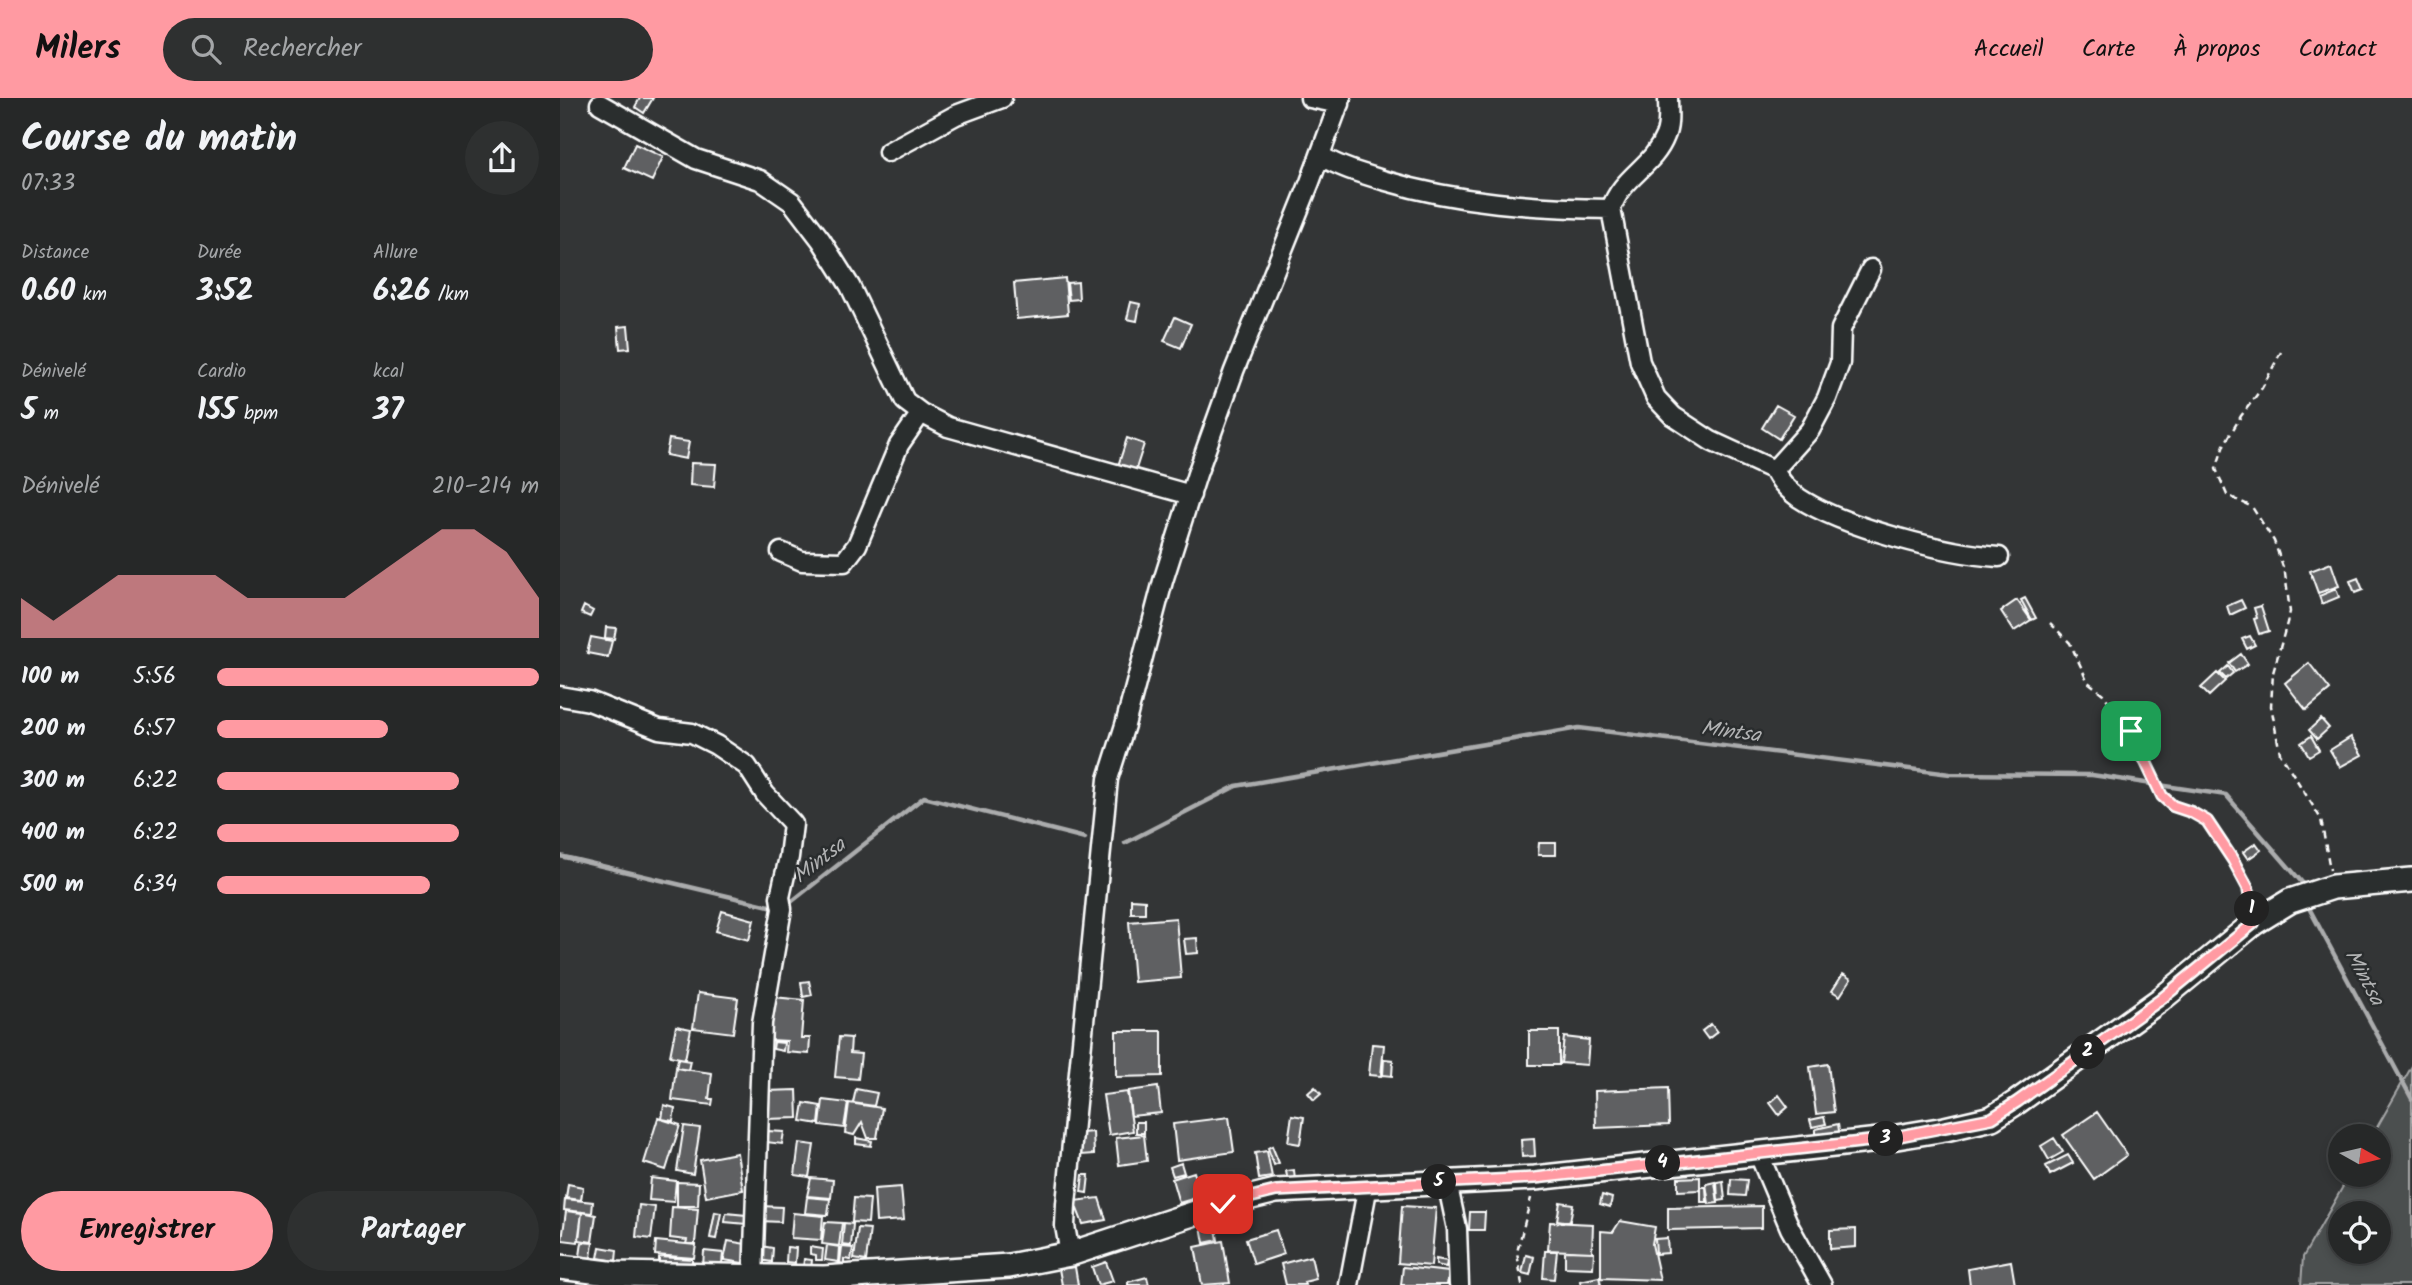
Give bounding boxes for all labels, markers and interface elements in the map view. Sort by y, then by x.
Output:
search box [163,18,653,81]
text: Milers [35,23,121,76]
text: Rechercher [243,28,361,70]
icon: search [187,30,225,68]
text: Accueil [1974,30,2044,69]
text: Carte [2082,30,2135,69]
text: À propos [2173,30,2260,69]
text: Contact [2298,30,2377,69]
text: Course du matin [21,110,297,170]
button: share [465,121,539,195]
text: 07:33 [21,166,75,202]
text: Distance [21,238,89,268]
text: Durée [197,238,242,268]
text: Allure [373,238,418,268]
text: 0.60 [21,268,75,316]
text: 3:52 [197,268,253,316]
text: 6:26 [373,268,430,316]
text: km [75,280,107,310]
text: /km [430,280,469,310]
text: Dénivelé [21,357,86,387]
text: Cardio [197,357,246,387]
text: kcal [373,357,404,387]
text: 5 [21,387,36,435]
text: 155 [197,387,236,435]
text: 37 [373,387,404,435]
text: m [36,399,59,429]
text: bpm [236,399,278,429]
text: Dénivelé [21,469,99,505]
text: 210–214 m [432,469,539,505]
text: 100 m [21,659,79,695]
text: 5:56 [133,659,176,695]
pin [2101,701,2161,761]
text: 200 m [21,711,86,747]
text: 6:57 [133,711,174,747]
water label: Mintsa [1699,712,1764,753]
icon: arrive [2112,712,2150,750]
text: 300 m [21,763,85,799]
text: 6:22 [133,763,178,799]
text: 400 m [21,815,85,851]
text: 6:22 [133,815,178,851]
water label: Mintsa [786,829,855,893]
text: 500 m [21,867,84,903]
text: 6:34 [133,867,177,903]
pin: 1 [2234,892,2270,926]
text: 1 [2249,893,2254,923]
water label: Mintsa [2335,944,2393,1013]
pin: 2 [2070,1034,2106,1070]
text: 2 [2082,1036,2093,1066]
pin: 3 [1868,1122,1904,1156]
text: 3 [1880,1123,1891,1153]
north arrow [2328,1124,2390,1186]
map controls [2328,1124,2391,1264]
pin: 4 [1646,1146,1680,1180]
text: 4 [1657,1147,1668,1177]
pin: 5 [1422,1164,1456,1200]
text: 5 [1434,1166,1443,1196]
pin [1193,1174,1253,1234]
icon: check [1204,1185,1242,1223]
button: Enregistrer [21,1191,273,1271]
button: Partager [287,1191,539,1271]
button: locate [2328,1201,2391,1264]

